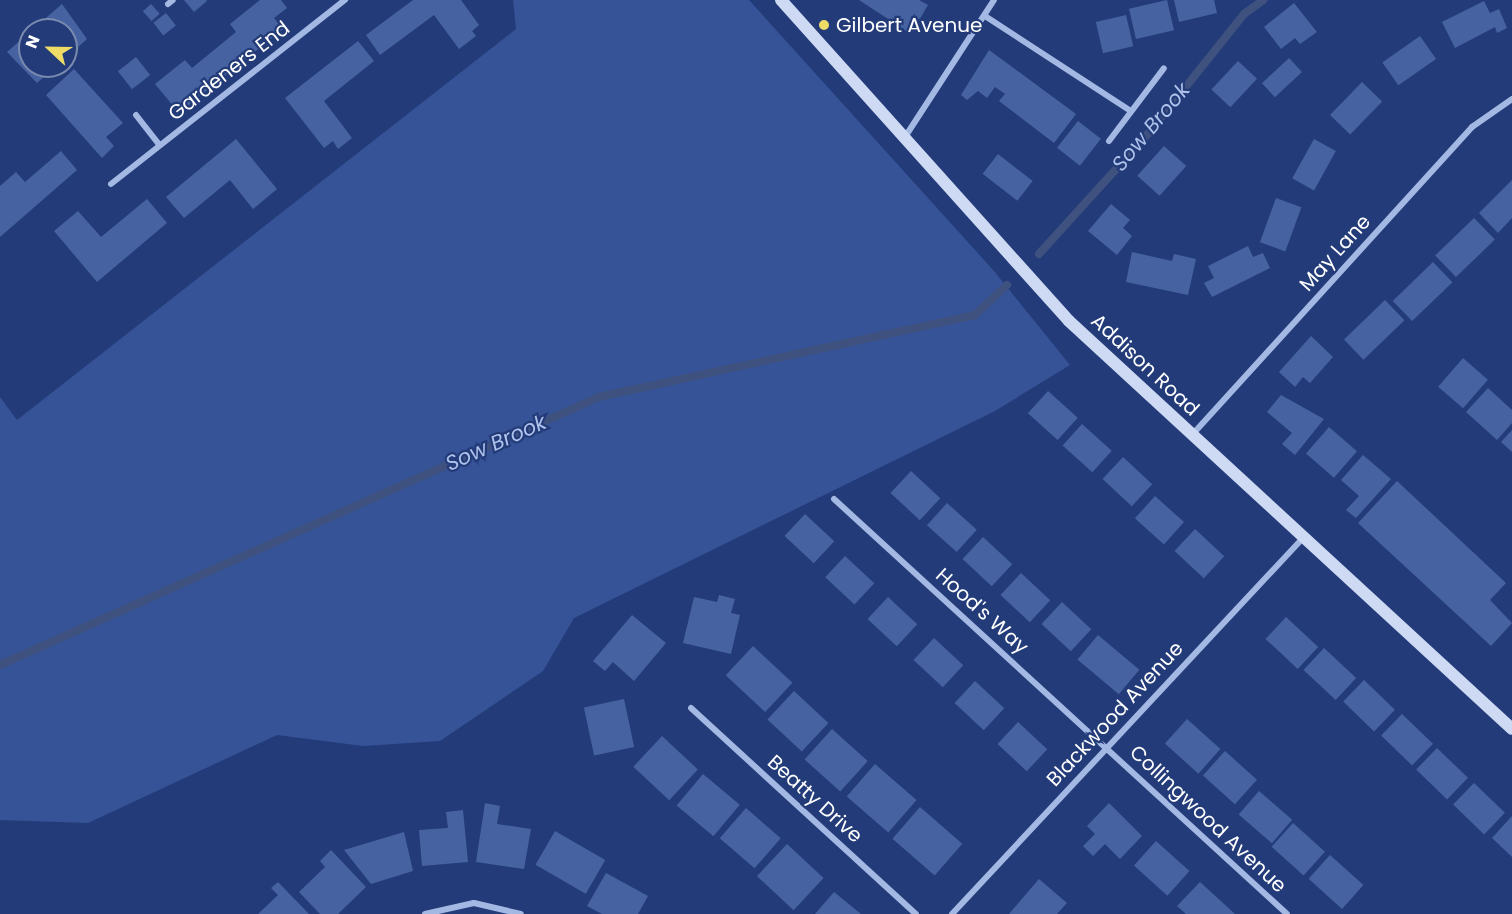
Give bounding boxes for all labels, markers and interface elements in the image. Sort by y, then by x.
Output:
place label: Gilbert Avenue [836,13,982,37]
street label: Gardeners End [164,16,294,126]
north arrow [18,18,78,78]
marker: Gilbert Avenue [817,18,831,32]
text: N [20,32,46,52]
water label: Sow Brook [1107,78,1195,176]
street label: May Lane [1294,210,1376,296]
street label: Addison Road [1086,309,1204,421]
water label: Sow Brook [442,410,550,476]
street label: Hood's Way [931,563,1033,659]
street label: Blackwood Avenue [1042,637,1188,791]
street label: Collingwood Avenue [1125,740,1291,898]
street label: Beatty Drive [763,750,867,848]

